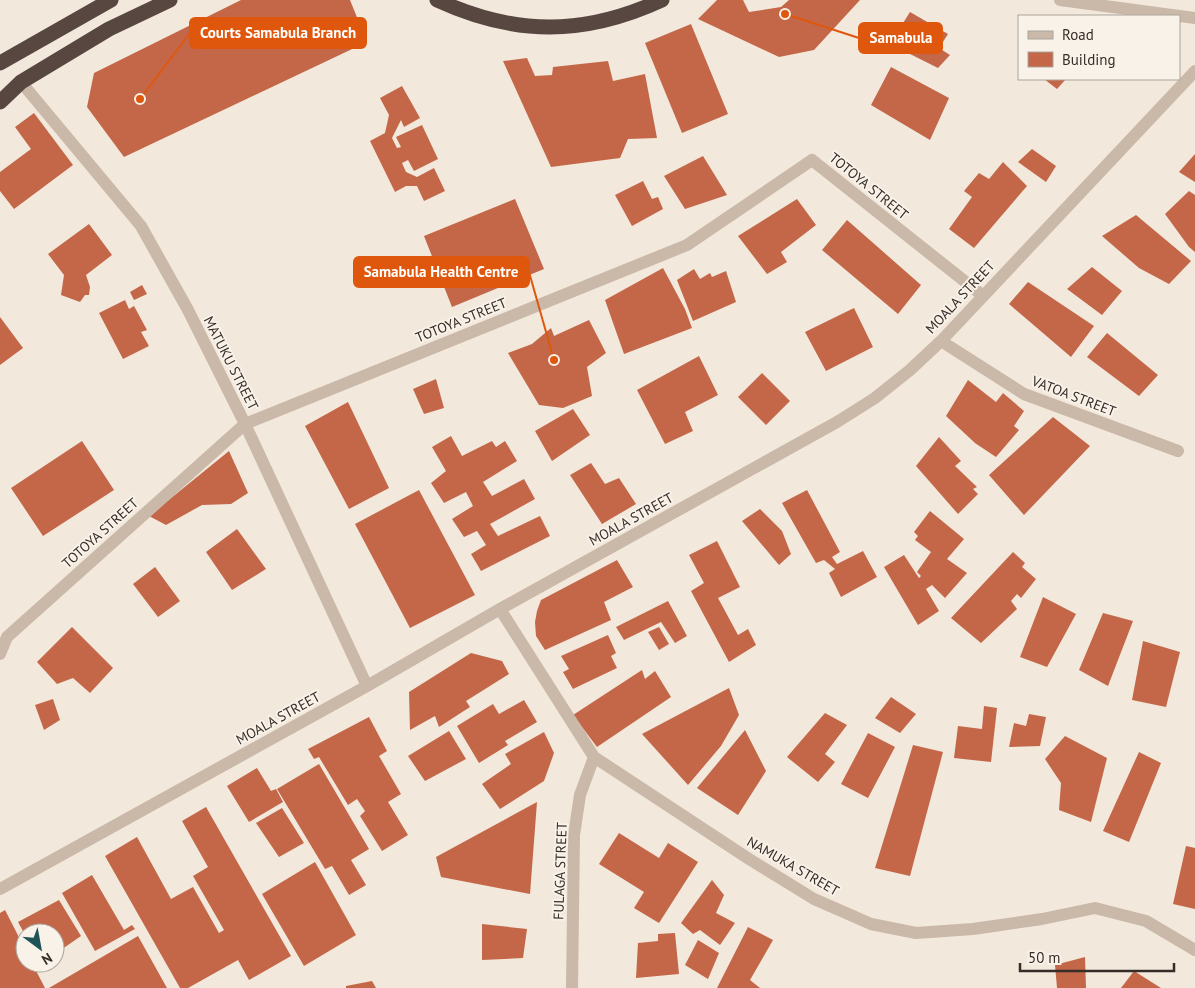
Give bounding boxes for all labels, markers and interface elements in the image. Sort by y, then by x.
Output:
legend [1018,15,1180,80]
callout: Courts Samabula Branch [190,18,366,48]
text: Courts Samabula Branch [200,23,356,42]
callout: Samabula [859,23,942,53]
text: Road [1062,25,1094,44]
text: Samabula [870,28,932,47]
text: Building [1062,50,1116,69]
street label: TOTOYA STREET [826,149,912,224]
callout: Samabula Health Centre [354,257,529,287]
street label: MOALA STREET [922,257,999,337]
text: Samabula Health Centre [364,262,519,281]
street label: TOTOYA STREET [413,293,509,346]
street label: MATUKU STREET [200,313,262,413]
street label: VATOA STREET [1028,371,1119,420]
street label: MOALA STREET [586,488,676,550]
street label: TOTOYA STREET [58,494,142,572]
street label: MOALA STREET [233,687,323,749]
street label: FULAGA STREET [549,822,571,920]
street label: NAMUKA STREET [744,832,843,900]
north arrow [15,923,65,973]
scale bar [1020,940,1174,972]
text: 50 m [1028,948,1061,967]
text: N [38,949,56,969]

